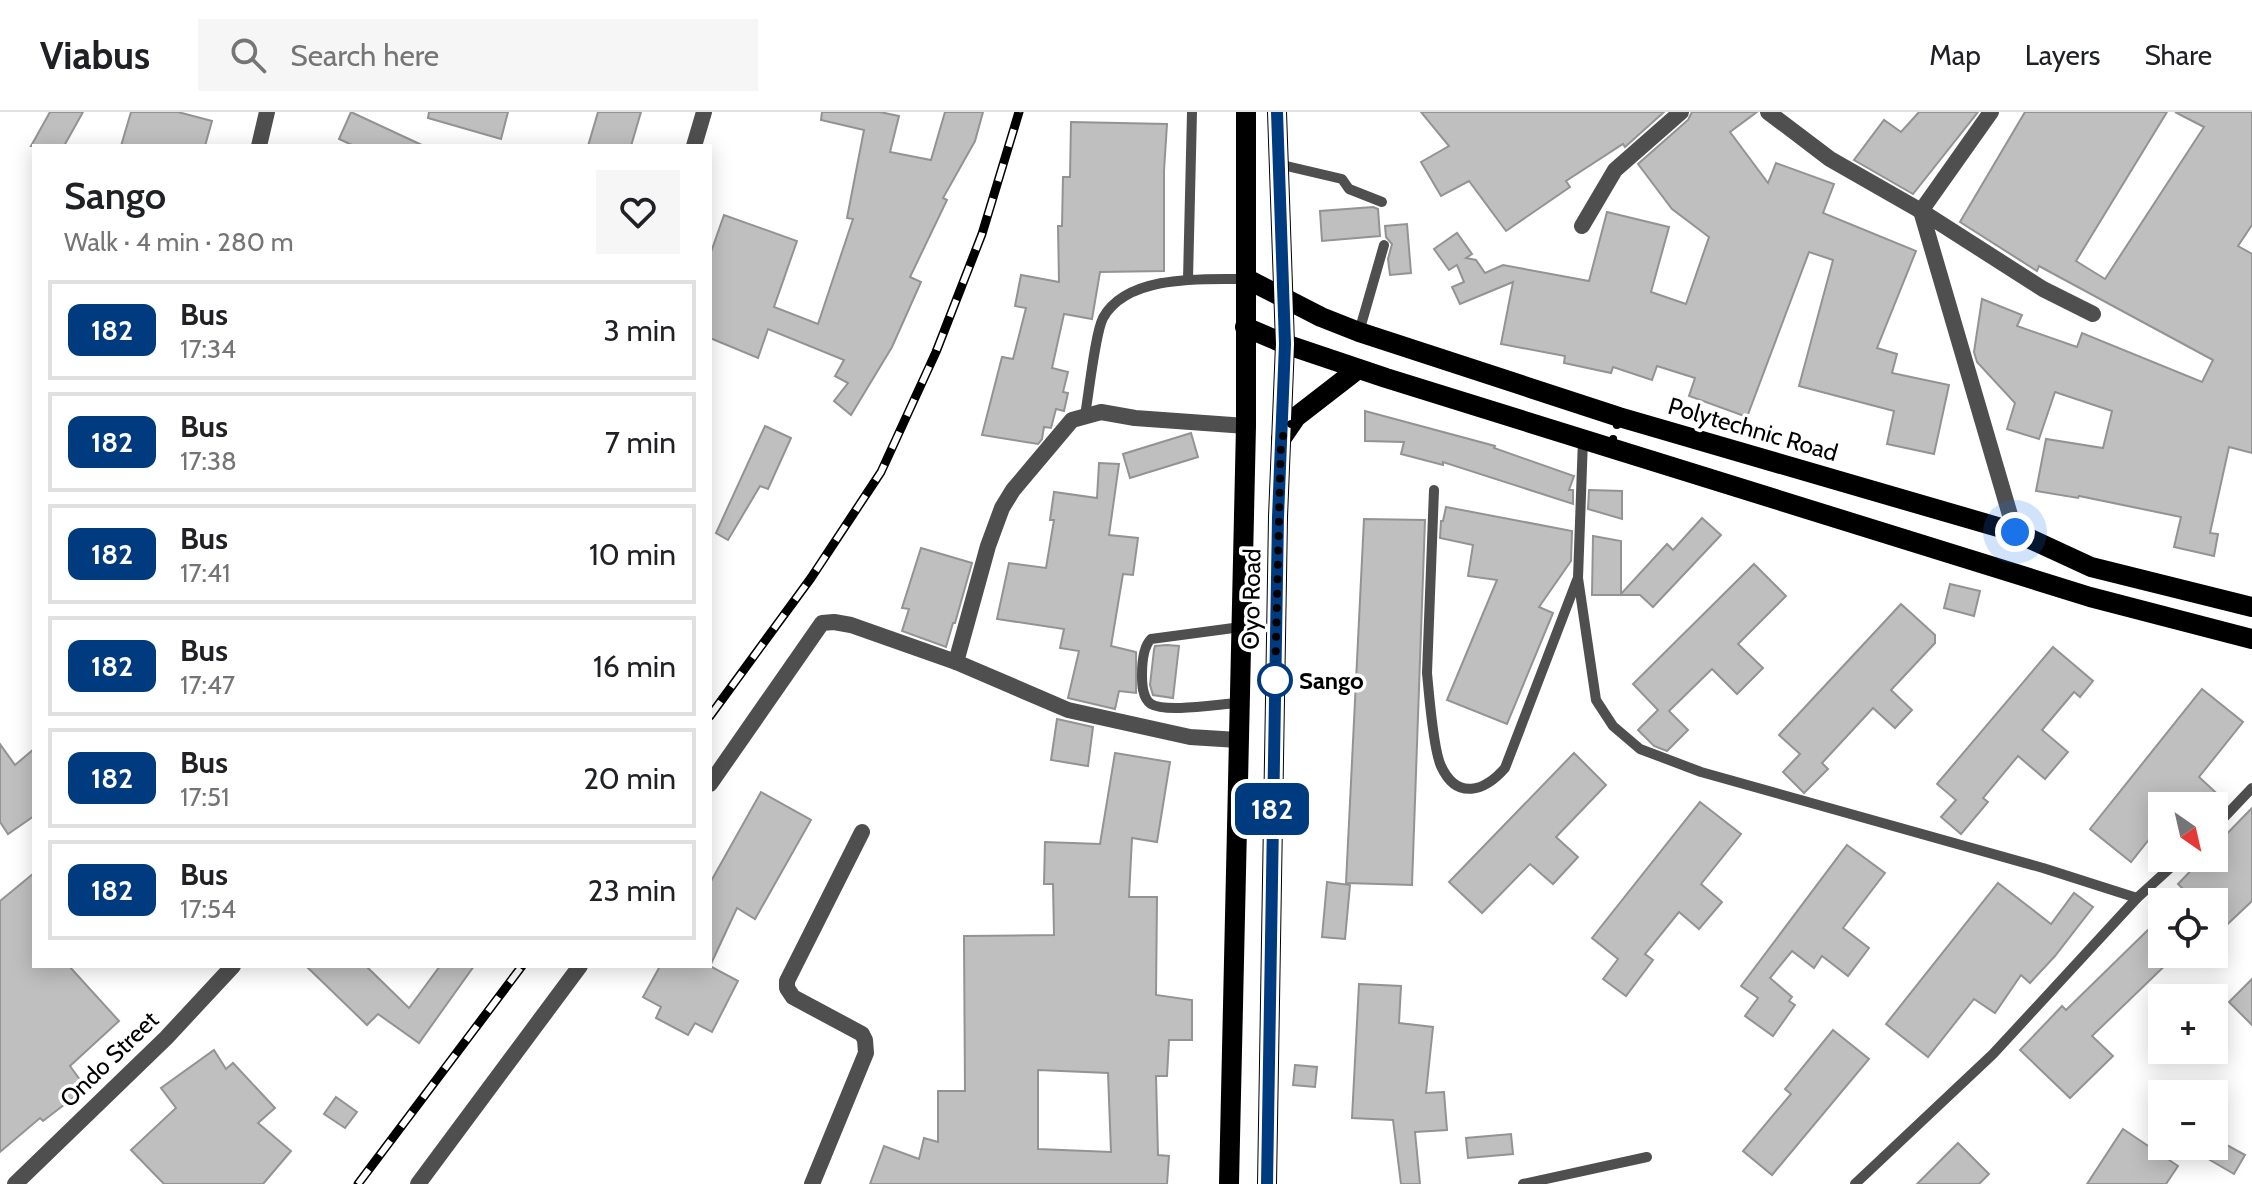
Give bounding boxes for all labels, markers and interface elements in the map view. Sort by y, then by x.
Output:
search box [198,19,758,91]
text: Viabus [40,32,150,79]
icon: search [226,33,270,77]
text: Search here [290,37,439,74]
text: Map [1929,38,1981,72]
text: Layers [2025,38,2100,72]
text: Share [2144,38,2212,72]
button: heart [596,170,680,254]
text: Sango [64,172,166,219]
text: Walk · 4 min · 280 m [64,226,294,258]
text: Bus [180,296,228,333]
text: 3 min [604,312,676,349]
text: 182 [91,313,133,347]
text: 17:34 [180,333,236,365]
street label: Polytechnic Road [1665,391,1841,467]
text: Bus [180,408,228,445]
text: 7 min [605,424,676,461]
text: 182 [91,425,133,459]
text: 17:38 [180,445,237,477]
your location [1995,512,2035,552]
text: Bus [180,520,228,557]
text: 10 min [589,536,676,573]
text: 182 [91,537,133,571]
street label: Oyo Road [1236,548,1266,650]
text: 17:41 [180,557,230,589]
text: Bus [180,632,228,669]
text: 16 min [593,648,676,685]
text: 182 [91,649,133,683]
marker: Sango [1258,663,1292,697]
place label: Sango [1299,666,1364,695]
text: 17:47 [180,669,235,701]
text: Bus [180,744,228,781]
text: 20 min [583,760,676,797]
text: 182 [91,761,133,795]
text: 17:51 [180,781,230,813]
line badge: 182 [1226,783,1318,835]
text: 182 [1251,792,1293,826]
north arrow [2148,792,2228,872]
map controls [2148,792,2228,1160]
text: Bus [180,856,228,893]
text: 23 min [588,872,676,909]
text: 182 [91,873,133,907]
button: locate [2148,888,2228,968]
text: 17:54 [180,893,236,925]
button: + [2148,984,2228,1064]
street label: Ondo Street [54,1005,164,1113]
button: − [2148,1080,2228,1160]

